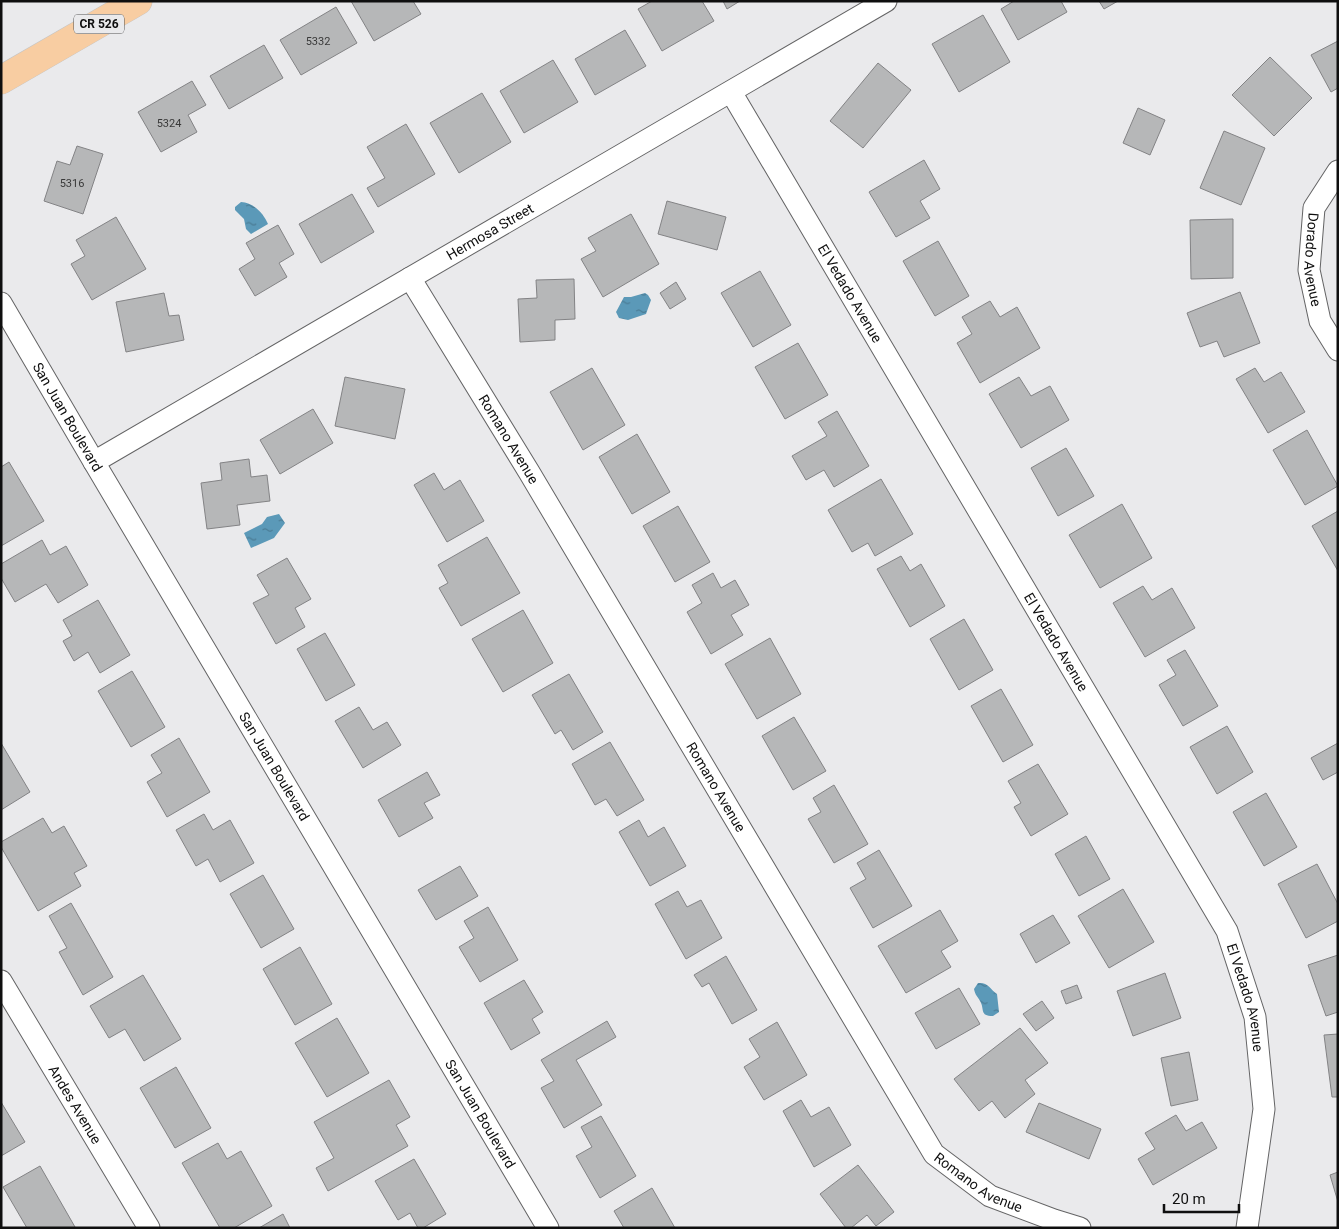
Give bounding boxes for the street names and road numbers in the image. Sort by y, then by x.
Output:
road number: CR 526 [74,14,124,34]
street label: Hermosa Street [444,200,536,263]
street label: Dorado Avenue [1301,212,1325,308]
street label: El Vedado Avenue [815,241,885,346]
street label: San Juan Boulevard [30,360,106,474]
street label: Romano Avenue [475,392,542,487]
street label: El Vedado Avenue [1021,590,1091,694]
street label: San Juan Boulevard [236,709,313,824]
street label: Romano Avenue [683,739,749,835]
street label: El Vedado Avenue [1224,941,1266,1052]
street label: San Juan Boulevard [442,1057,519,1171]
street label: Andes Avenue [45,1062,105,1147]
street label: Romano Avenue [931,1149,1025,1215]

